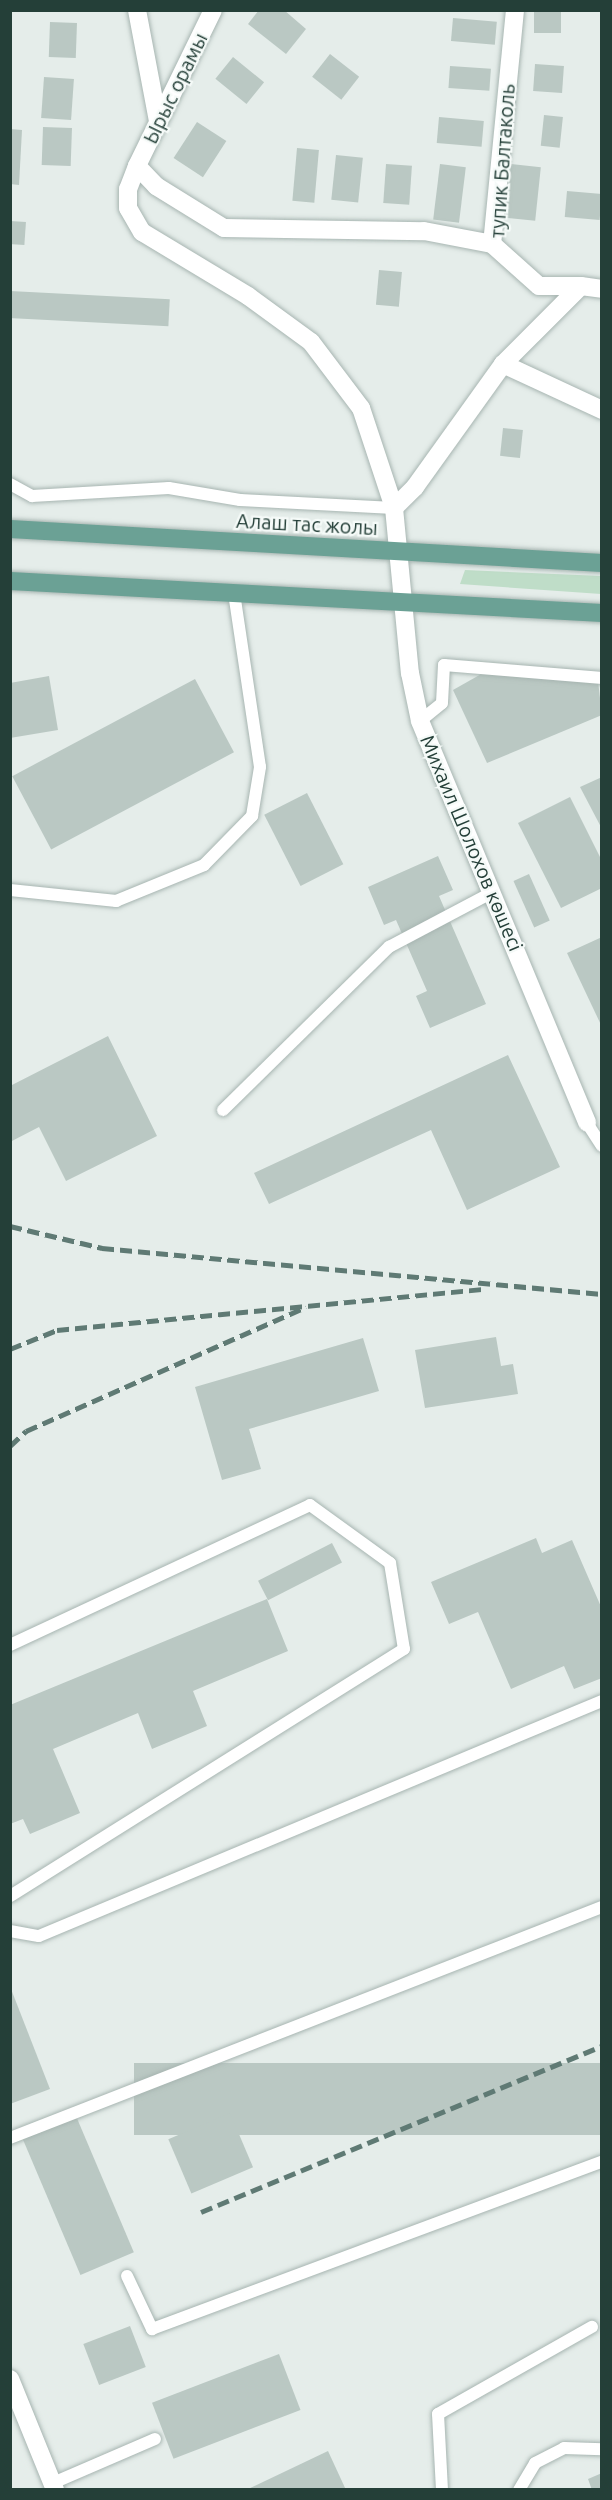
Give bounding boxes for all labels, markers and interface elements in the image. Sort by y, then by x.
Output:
street label: Ырыс орамы [138,29,212,147]
street label: тупик Балтаколь [485,83,519,239]
street label: Алаш тас жолы [235,508,379,540]
street label: Михаил Шолохов көшесі [416,731,528,955]

